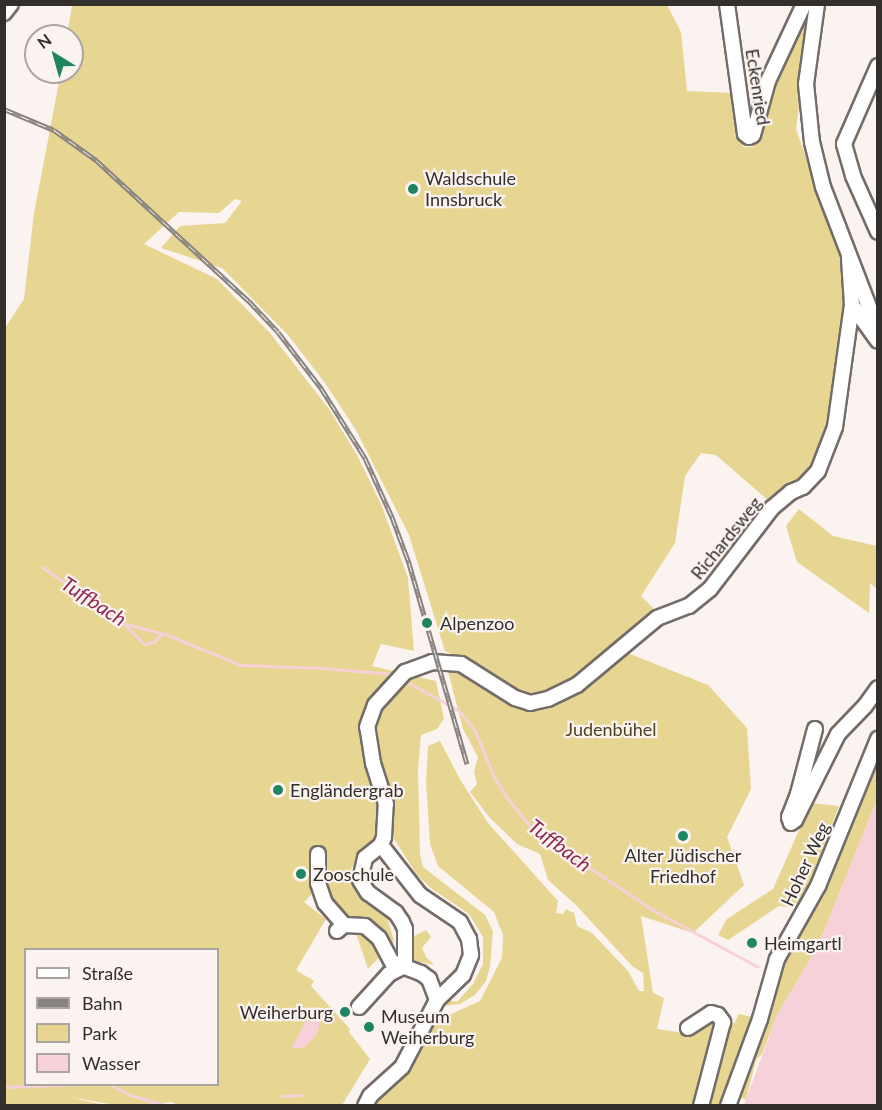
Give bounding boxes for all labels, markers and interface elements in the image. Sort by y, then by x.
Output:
north arrow [24,24,84,84]
text: N [33,30,55,52]
street label: Eckenried [741,47,775,127]
place label: Waldschule Innsbruck [425,168,516,210]
marker: Waldschule Innsbruck [406,182,420,196]
street label: Richardsweg [686,492,766,584]
water label: Tuffbach [57,571,131,631]
place label: Alpenzoo [440,612,514,634]
marker: Alpenzoo [418,614,436,632]
park label: Judenbühel [566,718,656,740]
place label: Engländergrab [290,779,404,801]
marker: Engländergrab [271,783,285,797]
water label: Tuffbach [524,814,596,876]
street label: Hoher Weg [776,818,834,910]
marker: Alter Jüdischer Friedhof [676,829,690,843]
place label: Alter Jüdischer Friedhof [624,845,742,888]
place label: Zooschule [313,863,394,885]
marker: Zooschule [294,867,308,881]
place label: Heimgartl [764,932,842,954]
marker: Heimgartl [745,936,759,950]
legend [24,948,219,1086]
text: Straße [82,962,133,984]
text: Bahn [82,992,123,1014]
place label: Weiherburg [240,1001,333,1023]
marker: Weiherburg [338,1005,352,1019]
place label: Museum Weiherburg [381,1006,474,1048]
marker: Museum Weiherburg [362,1020,376,1034]
text: Park [82,1022,117,1044]
text: Wasser [82,1052,140,1074]

